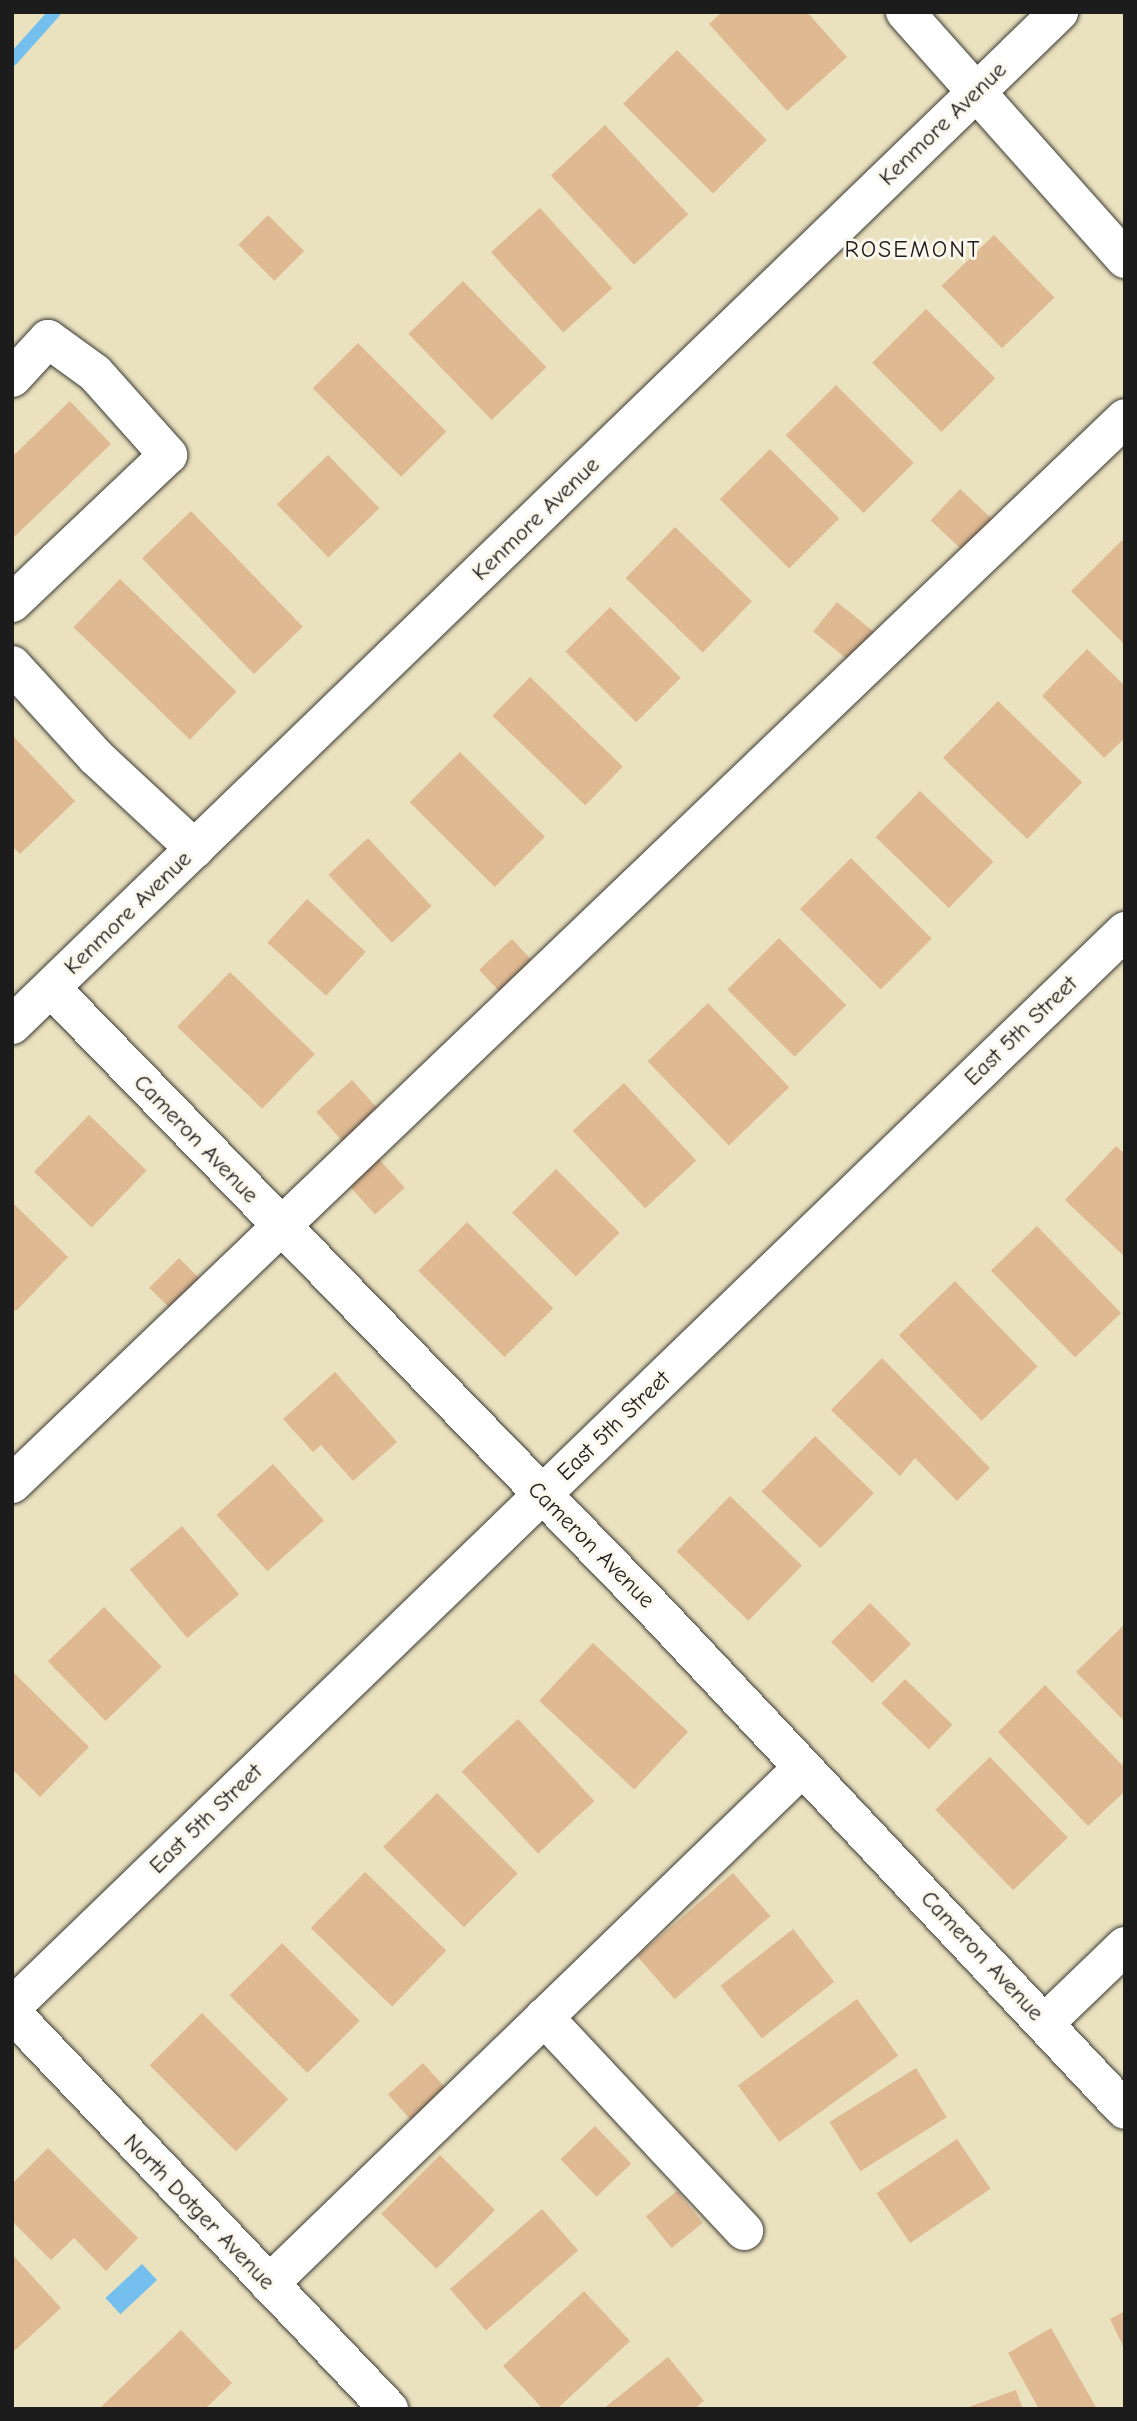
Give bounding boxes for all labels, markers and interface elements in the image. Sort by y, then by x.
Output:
street label: Kenmore Avenue [874,56,1012,192]
district label: ROSEMONT [845,236,981,264]
street label: Kenmore Avenue [467,451,605,587]
street label: Kenmore Avenue [59,845,197,981]
street label: East 5th Street [959,970,1083,1092]
street label: Cameron Avenue [128,1069,264,1209]
street label: East 5th Street [552,1365,676,1487]
street label: Cameron Avenue [522,1476,660,1614]
street label: East 5th Street [144,1758,268,1880]
street label: Cameron Avenue [915,1885,1049,2027]
street label: North Dotger Avenue [118,2128,280,2296]

